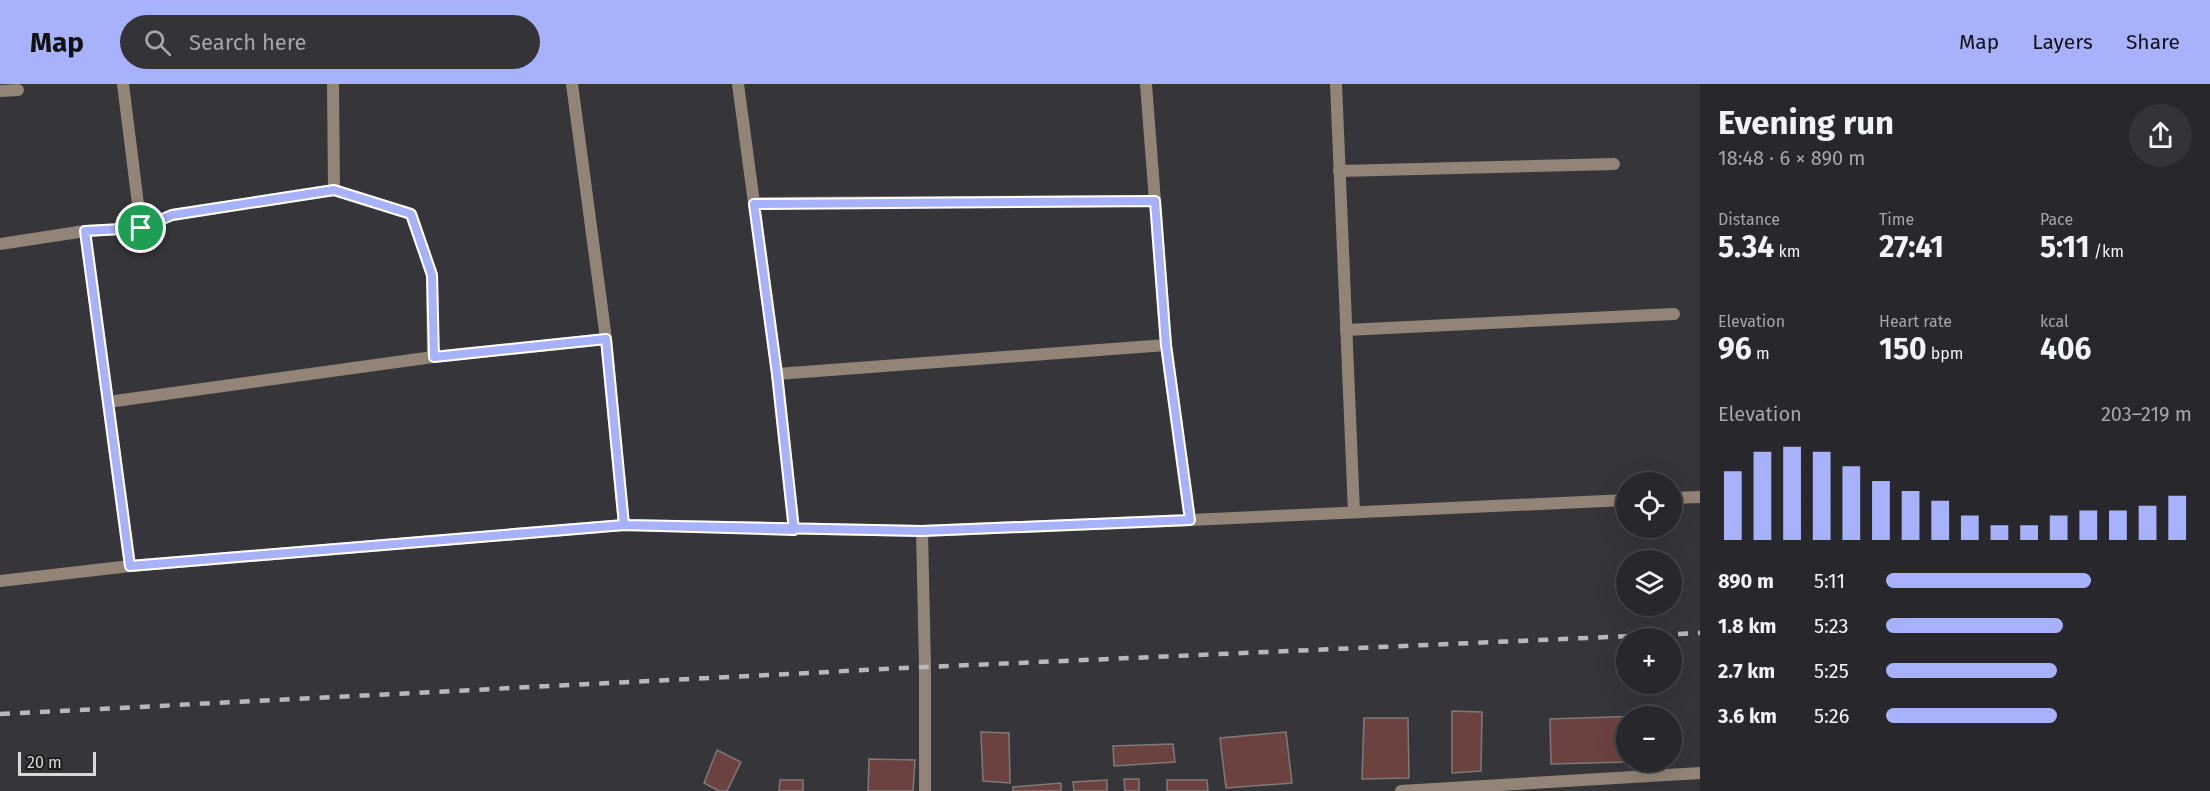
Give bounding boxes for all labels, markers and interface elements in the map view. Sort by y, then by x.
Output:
search box [120,15,540,69]
text: Map [30,26,84,59]
icon: search [141,26,174,59]
text: Search here [189,29,307,56]
text: Map [1959,29,1999,55]
text: Layers [2032,29,2093,55]
text: Share [2126,29,2180,55]
text: Evening run [1718,103,1894,143]
button: share [2129,104,2192,167]
text: 18:48 · 6 × 890 m [1718,146,1865,170]
pin [115,202,166,253]
text: Distance [1718,210,1780,229]
text: Time [1879,210,1914,229]
text: Pace [2040,210,2073,229]
icon: arrive [124,211,157,244]
text: 5.34 [1718,229,1774,265]
text: 27:41 [1879,229,1944,265]
text: 5:11 [2040,229,2090,265]
text: km [1774,242,1800,261]
text: /km [2090,242,2124,261]
text: Elevation [1718,312,1785,331]
text: Heart rate [1879,312,1952,331]
text: kcal [2040,312,2069,331]
text: 96 [1718,331,1752,367]
text: 150 [1879,331,1927,367]
text: 406 [2040,331,2091,367]
text: m [1752,344,1770,363]
text: bpm [1927,344,1964,363]
text: Elevation [1718,402,1802,426]
text: 203–219 m [2101,402,2192,426]
map controls [1616,472,1682,772]
button: locate [1616,472,1682,538]
button: layers [1616,550,1682,616]
text: 890 m [1718,569,1774,593]
text: 5:11 [1814,569,1845,593]
text: 1.8 km [1718,614,1776,638]
text: 5:23 [1814,614,1849,638]
button: + [1616,628,1682,694]
text: 2.7 km [1718,659,1775,683]
text: 5:25 [1814,659,1849,683]
text: 3.6 km [1718,704,1777,728]
text: 5:26 [1814,704,1849,728]
button: − [1616,706,1682,772]
scale bar [18,749,96,776]
text: 20 m [27,753,62,772]

